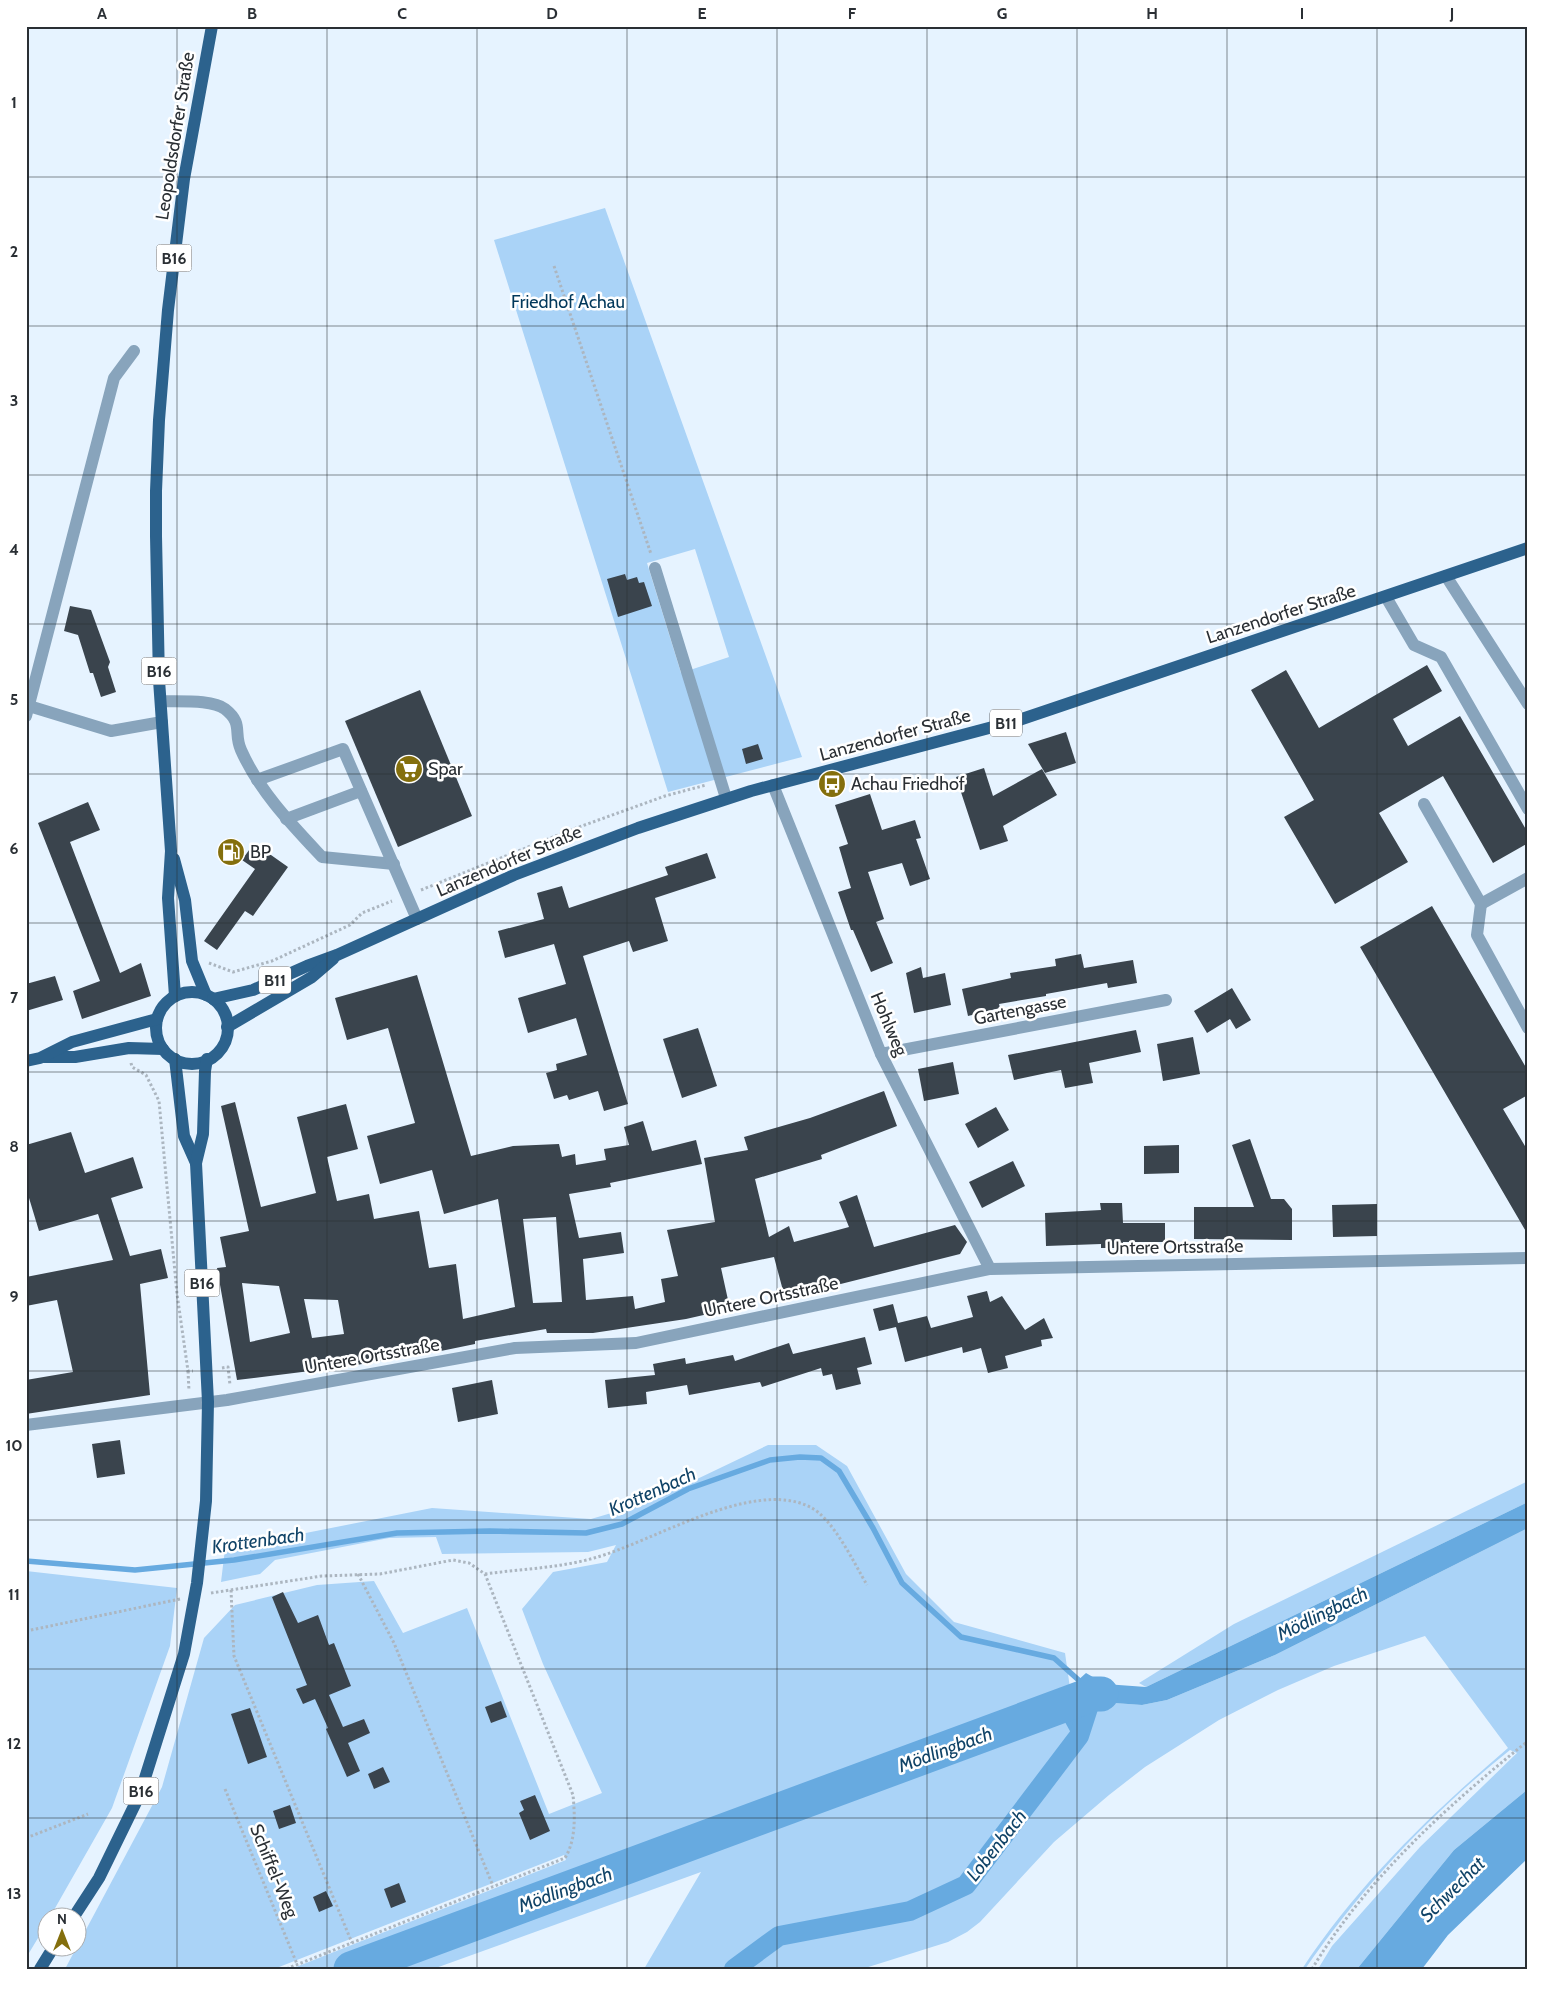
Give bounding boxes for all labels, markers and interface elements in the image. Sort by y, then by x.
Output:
text: A [97,4,107,23]
text: B [247,4,257,23]
text: C [397,4,407,23]
text: D [546,4,558,23]
text: E [697,4,707,23]
text: F [848,4,857,23]
text: G [997,4,1007,23]
text: H [1146,4,1158,23]
text: I [1300,4,1304,23]
text: J [1449,4,1454,23]
street label: Leopoldsdorfer Straße [151,50,199,222]
text: 1 [11,93,17,112]
text: 2 [10,242,18,261]
road number: B16 [156,244,192,272]
park label: Friedhof Achau [511,291,625,313]
text: 3 [10,391,18,410]
text: 4 [9,540,19,559]
street label: Lanzendorfer Straße [1204,579,1358,649]
road number: B16 [142,658,176,684]
text: 5 [10,690,18,709]
street label: Lanzendorfer Straße [817,704,973,766]
road number: B11 [990,710,1022,736]
supermarket icon: Spar [394,754,424,784]
place label: Spar [428,758,463,780]
bus stop icon: Achau Friedhof [817,769,847,799]
place label: Achau Friedhof [851,773,965,795]
street label: Lanzendorfer Straße [433,820,585,902]
fuel station icon: BP [216,837,246,867]
text: 6 [10,839,19,858]
place label: BP [250,841,271,863]
road number: B11 [259,966,291,994]
text: 7 [10,988,19,1007]
street label: Hohlweg [866,989,913,1060]
street label: Gartengasse [972,990,1068,1030]
text: 8 [9,1137,19,1156]
street label: Untere Ortsstraße [1106,1235,1244,1259]
road number: B16 [184,1270,220,1296]
street label: Untere Ortsstraße [702,1272,840,1322]
text: 9 [10,1287,19,1306]
street label: Untere Ortsstraße [303,1333,441,1379]
text: 10 [5,1436,23,1455]
water label: Krottenbach [605,1462,699,1521]
water label: Krottenbach [210,1523,306,1558]
water label: Mödlingbach [1272,1582,1371,1646]
text: 11 [8,1585,20,1604]
water label: Mödlingbach [894,1722,995,1777]
text: 12 [7,1734,21,1753]
road number: B16 [124,1778,158,1804]
water label: Lobenbach [961,1805,1031,1886]
street label: Schiffel-Weg [245,1821,303,1922]
water label: Schwechat [1415,1851,1490,1927]
water label: Mödlingbach [514,1862,615,1917]
text: 13 [7,1884,21,1903]
north arrow [38,1908,88,1958]
text: N [57,1910,67,1928]

